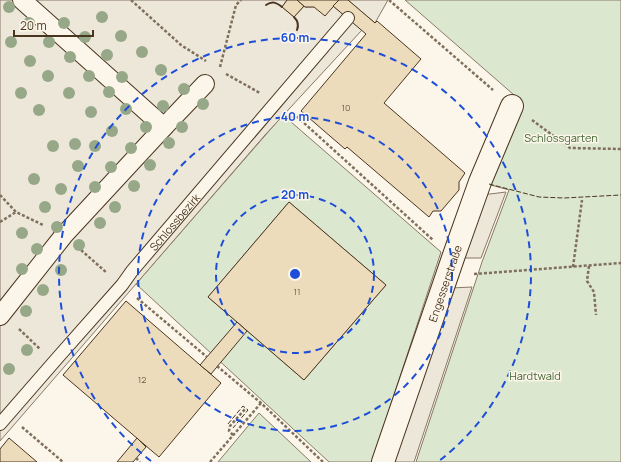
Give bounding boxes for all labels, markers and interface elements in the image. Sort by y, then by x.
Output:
scale bar [14,12,93,38]
text: 20 m [20,17,47,34]
text: 60 m [281,29,309,46]
house number: 10 [342,101,351,114]
text: 40 m [281,108,309,125]
park label: Schlossgarten [524,130,598,145]
text: 20 m [281,186,309,203]
street label: Schlossbezirk [145,189,203,253]
street label: Engesserstraße [424,242,465,324]
centre of rings [288,267,302,281]
house number: 11 [293,285,301,298]
park label: Hardtwald [509,368,561,383]
house number: 12 [138,373,146,386]

